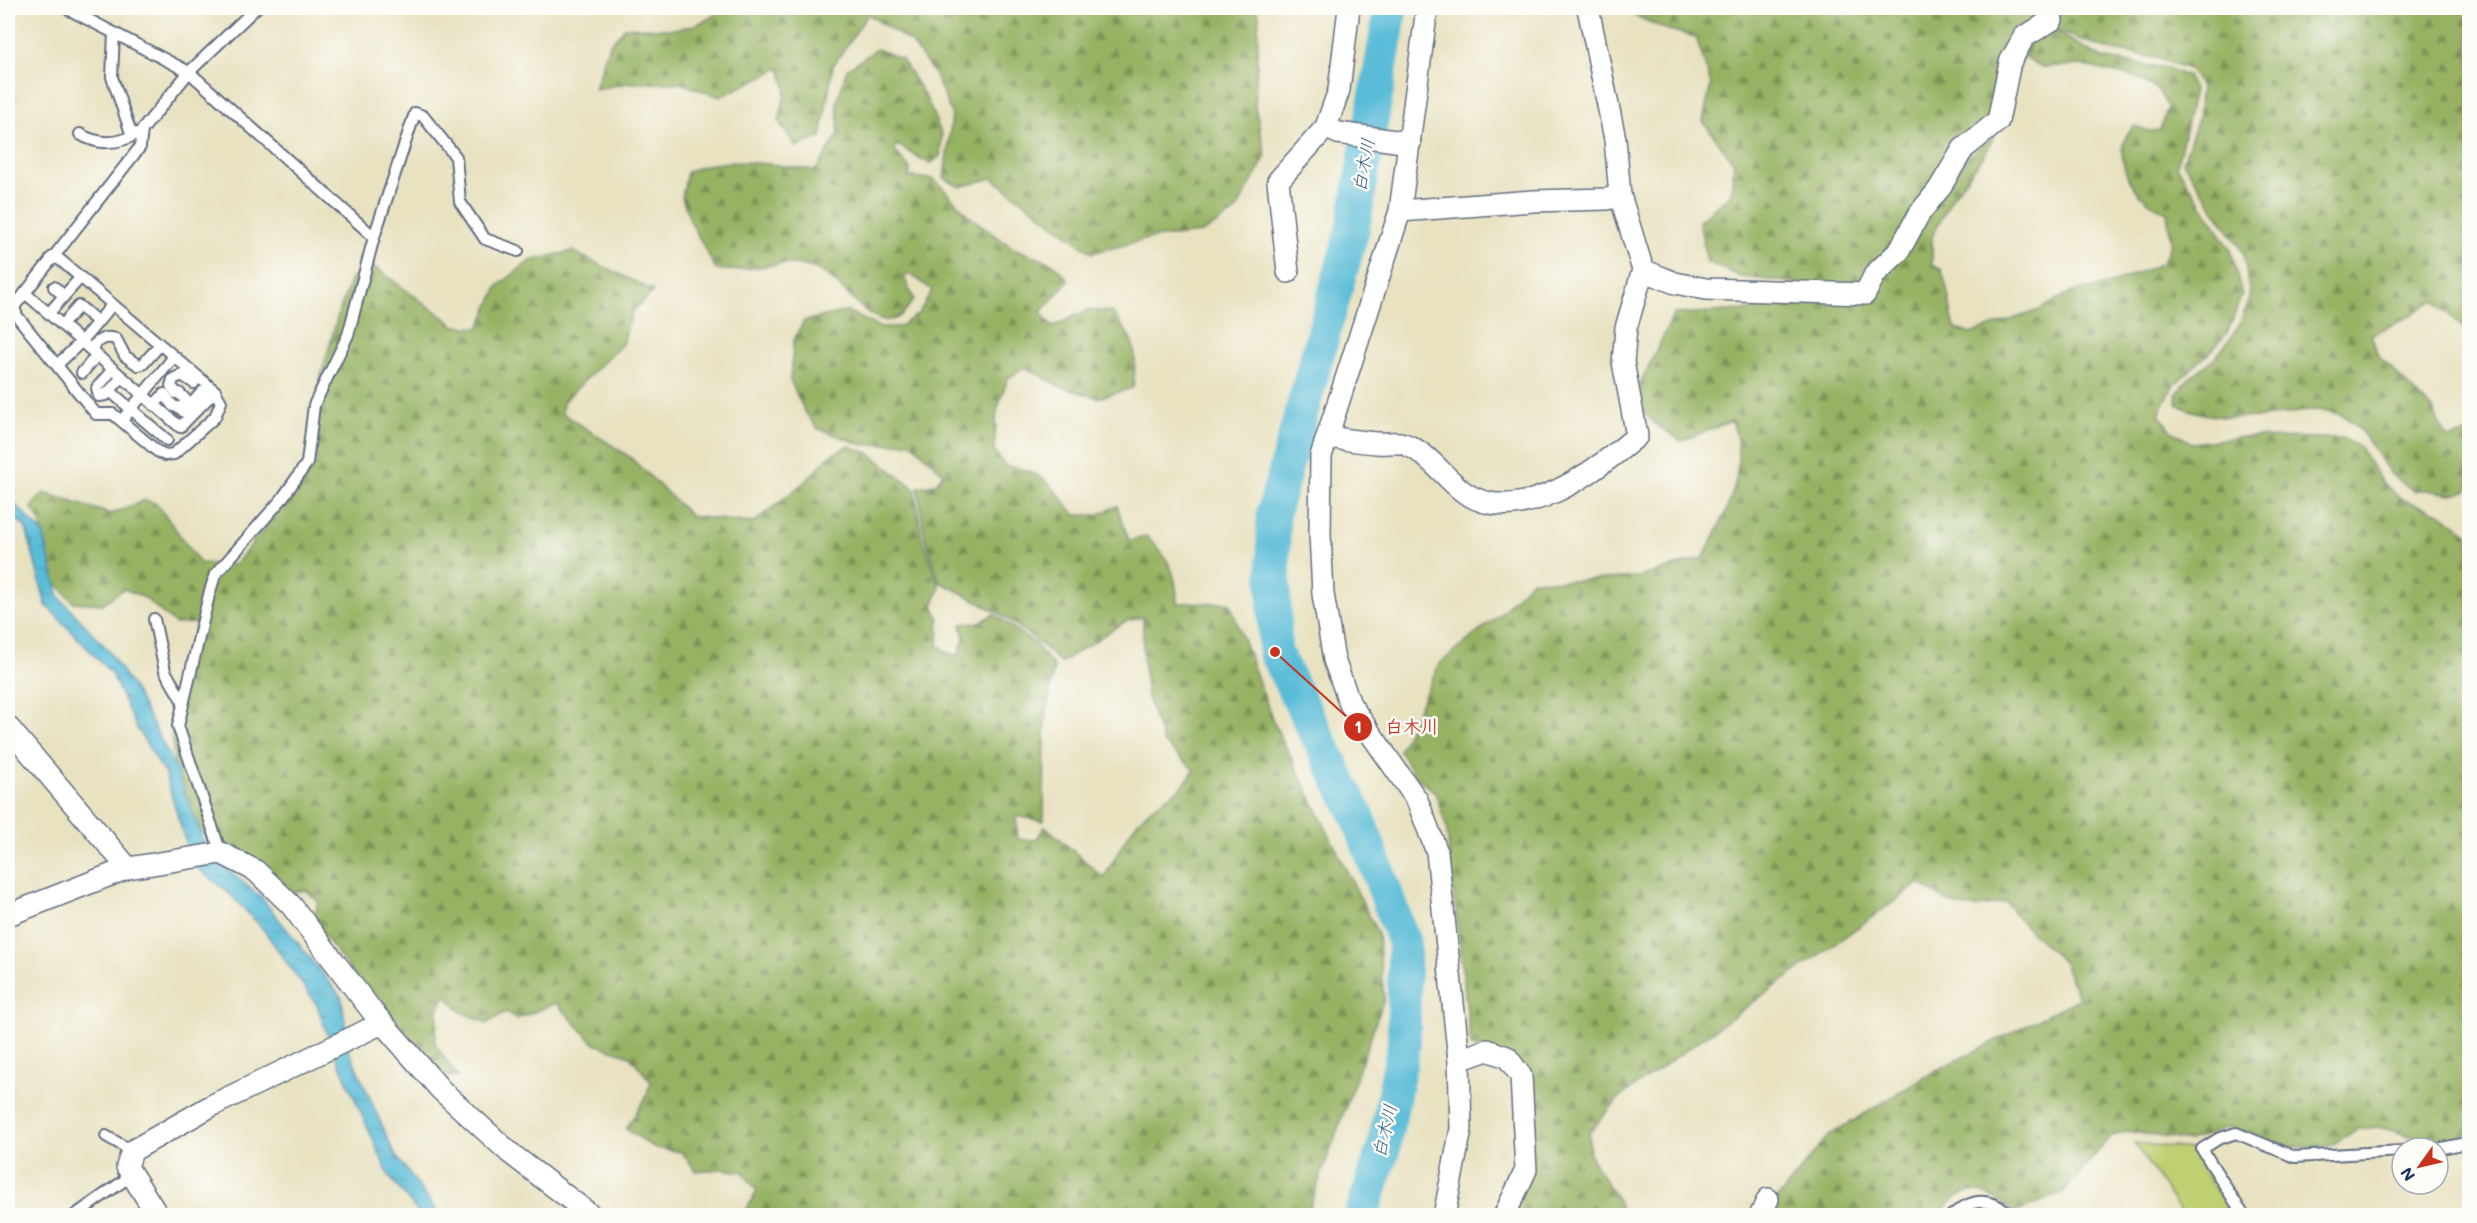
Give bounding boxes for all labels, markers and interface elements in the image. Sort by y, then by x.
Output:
water label: 白木川 [1347,136,1380,193]
callout: 白木川 [1343,709,1451,745]
text: 1 [1354,714,1362,738]
text: 白木川 [1385,714,1439,738]
water label: 白木川 [1366,1102,1402,1160]
north arrow [2390,1136,2450,1196]
text: N [2395,1164,2419,1186]

